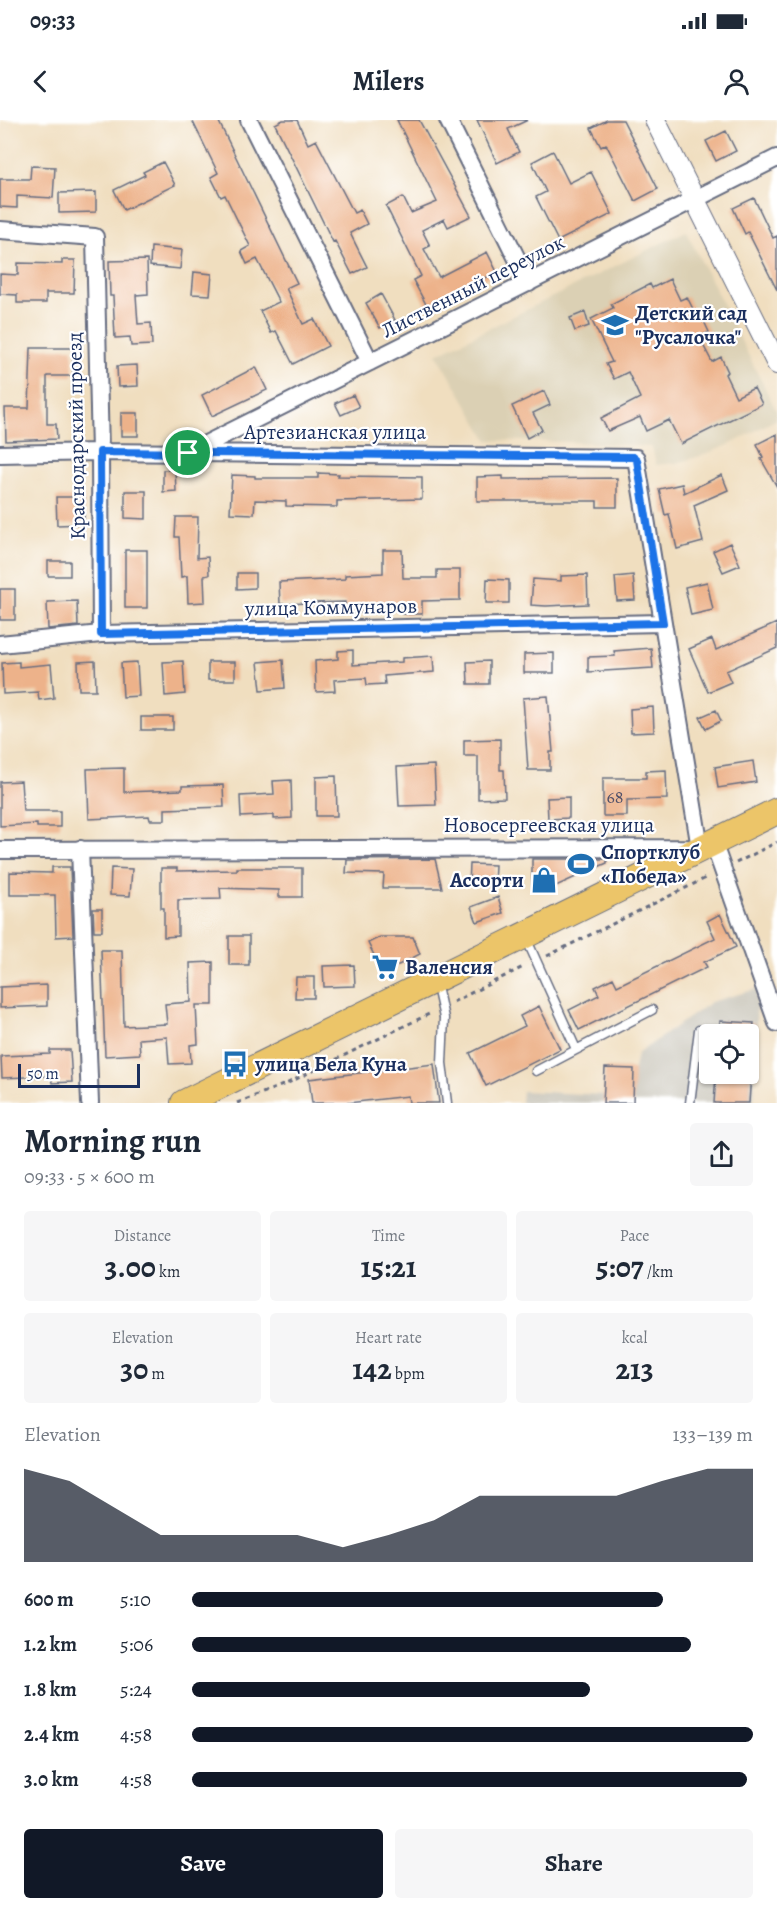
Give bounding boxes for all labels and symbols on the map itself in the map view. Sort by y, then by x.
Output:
street label: Лиственный переулок [377,228,570,344]
place label: Детский сад "Русалочка" [635,299,747,351]
school or university icon: Детский сад "Русалочка" [600,310,630,340]
street label: Краснодарский проезд [60,332,92,540]
street label: Артезианская улица [243,418,426,446]
pin [162,427,213,478]
street label: улица Коммунаров [244,591,417,623]
house number: 68 [606,785,624,809]
street label: Новосергеевская улица [443,811,655,839]
place label: Спортклуб «Победа» [601,838,700,890]
sports icon: Спортклуб «Победа» [566,849,596,879]
shop icon: Ассорти [529,865,559,895]
place label: Ассорти [449,866,524,894]
supermarket icon: Валенсия [370,952,400,982]
place label: Валенсия [405,953,493,981]
bus stop icon: улица Бела Куна [220,1049,250,1079]
place label: улица Бела Куна [254,1050,407,1078]
scale bar [18,1061,140,1088]

